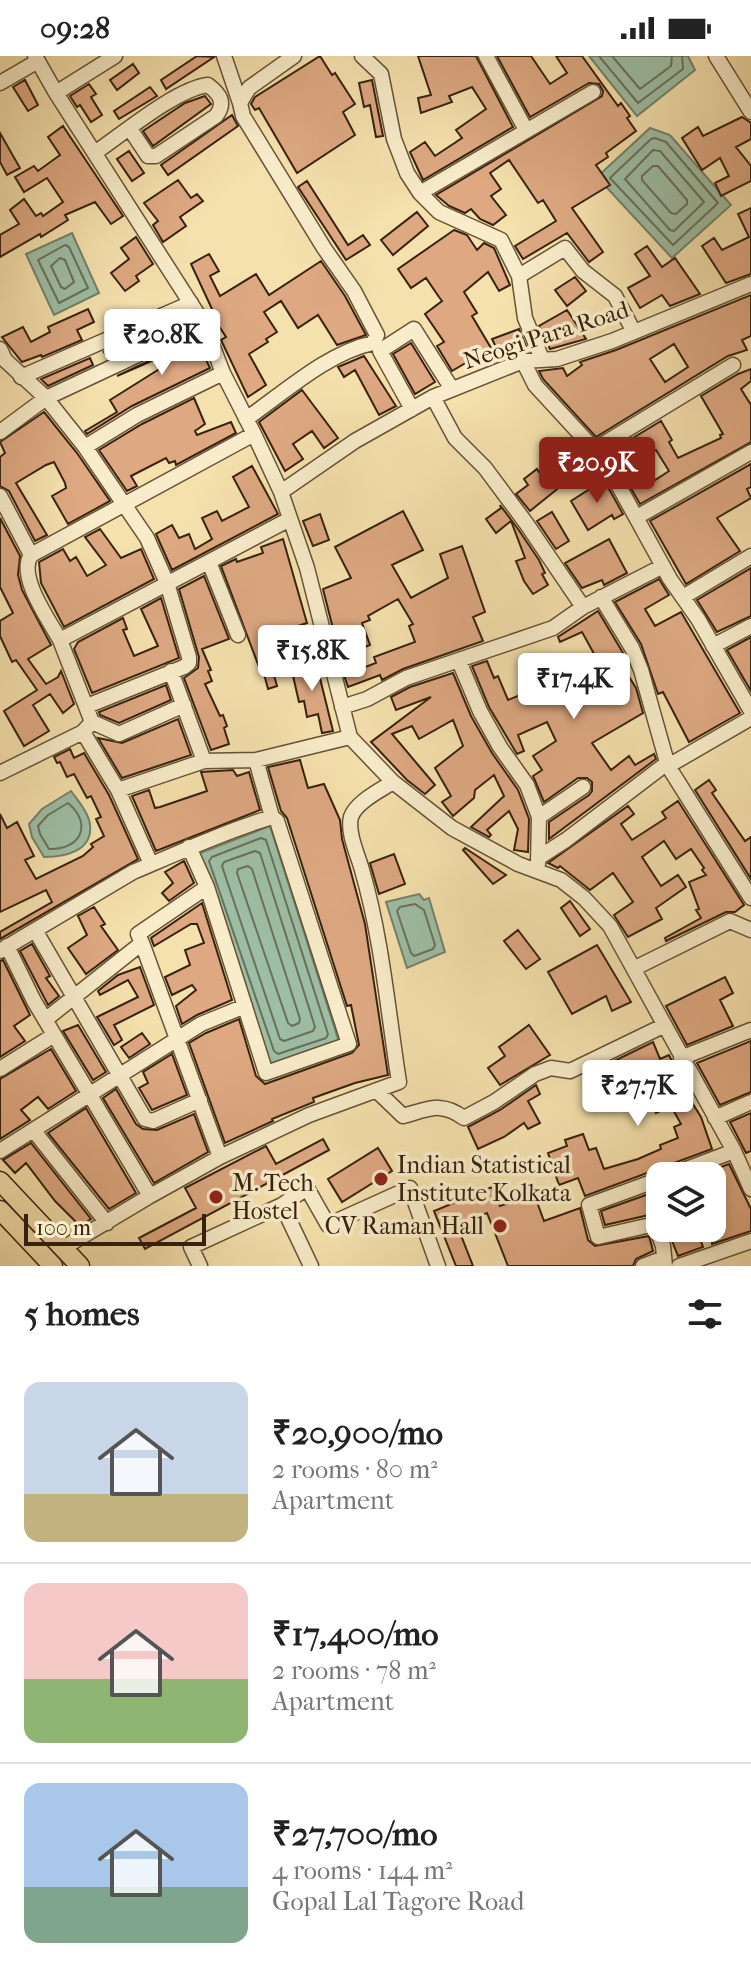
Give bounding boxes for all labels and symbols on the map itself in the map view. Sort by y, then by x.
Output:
street label: Neogi Para Road [460,295,633,375]
pin: ₹20.8K [97,309,227,377]
pin: ₹20.9K [532,437,662,505]
pin: ₹15.8K [247,625,377,693]
pin: ₹17.4K [509,653,639,721]
pin: ₹27.7K [573,1060,703,1128]
place label: Indian Statistical Institute Kolkata [397,1151,572,1207]
place label: M. Tech Hostel [232,1169,314,1225]
marker: Indian Statistical Institute Kolkata [372,1170,390,1188]
marker: M. Tech Hostel [207,1188,225,1206]
scale bar [24,1210,206,1246]
place label: CV Raman Hall [325,1212,484,1240]
marker: CV Raman Hall [491,1217,509,1235]

